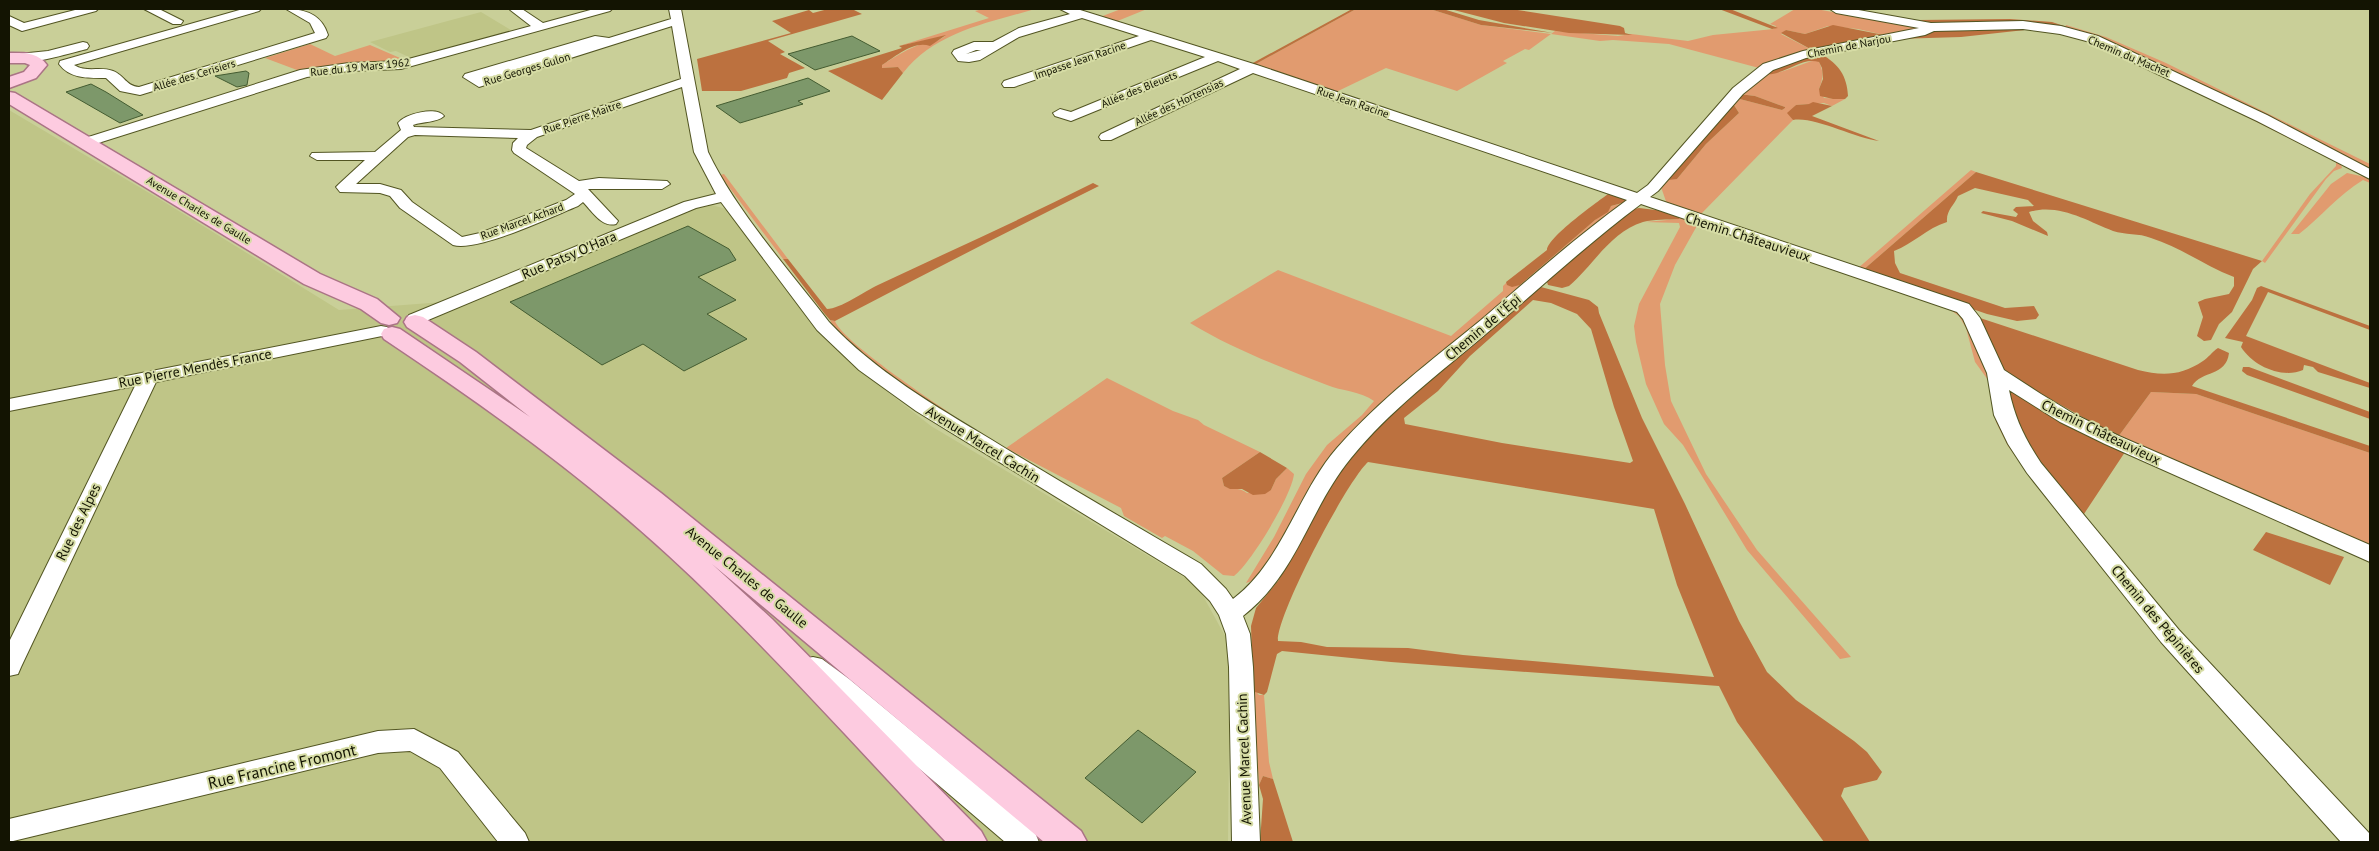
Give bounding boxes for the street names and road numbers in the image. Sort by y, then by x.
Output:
street label: Chemin de Narjou [1806,31,1892,61]
street label: Chemin du Machet [2086,32,2172,80]
street label: Impasse Jean Racine [1032,38,1128,82]
street label: Rue Georges Gulon [482,49,572,89]
street label: Rue du 19 Mars 1962 [310,55,410,79]
street label: Allée des Cerisiers [151,56,237,94]
street label: Allée des Bleuets [1099,67,1180,111]
street label: Allée des Hortensias [1132,75,1226,129]
street label: Rue Jean Racine [1315,83,1391,121]
street label: Rue Pierre Maitre [541,97,623,137]
street label: Avenue Charles de Gaulle [144,173,254,247]
street label: Rue Marcel Achard [479,199,565,243]
street label: Chemin Châteauvieux [1683,208,1813,266]
street label: Rue Patsy O'Hara [519,227,619,283]
street label: Chemin de l'Épi [1441,290,1525,364]
street label: Rue Pierre Mendès France [117,344,273,392]
street label: Chemin Châteauvieux [2038,395,2164,469]
street label: Avenue Marcel Cachin [923,402,1043,486]
street label: Rue des Alpes [52,481,104,563]
street label: Avenue Charles de Gaulle [682,522,812,632]
street label: Chemin des Pépinières [2108,561,2209,677]
street label: Avenue Marcel Cachin [1233,693,1255,825]
street label: Rue Francine Fromont [206,739,359,793]

